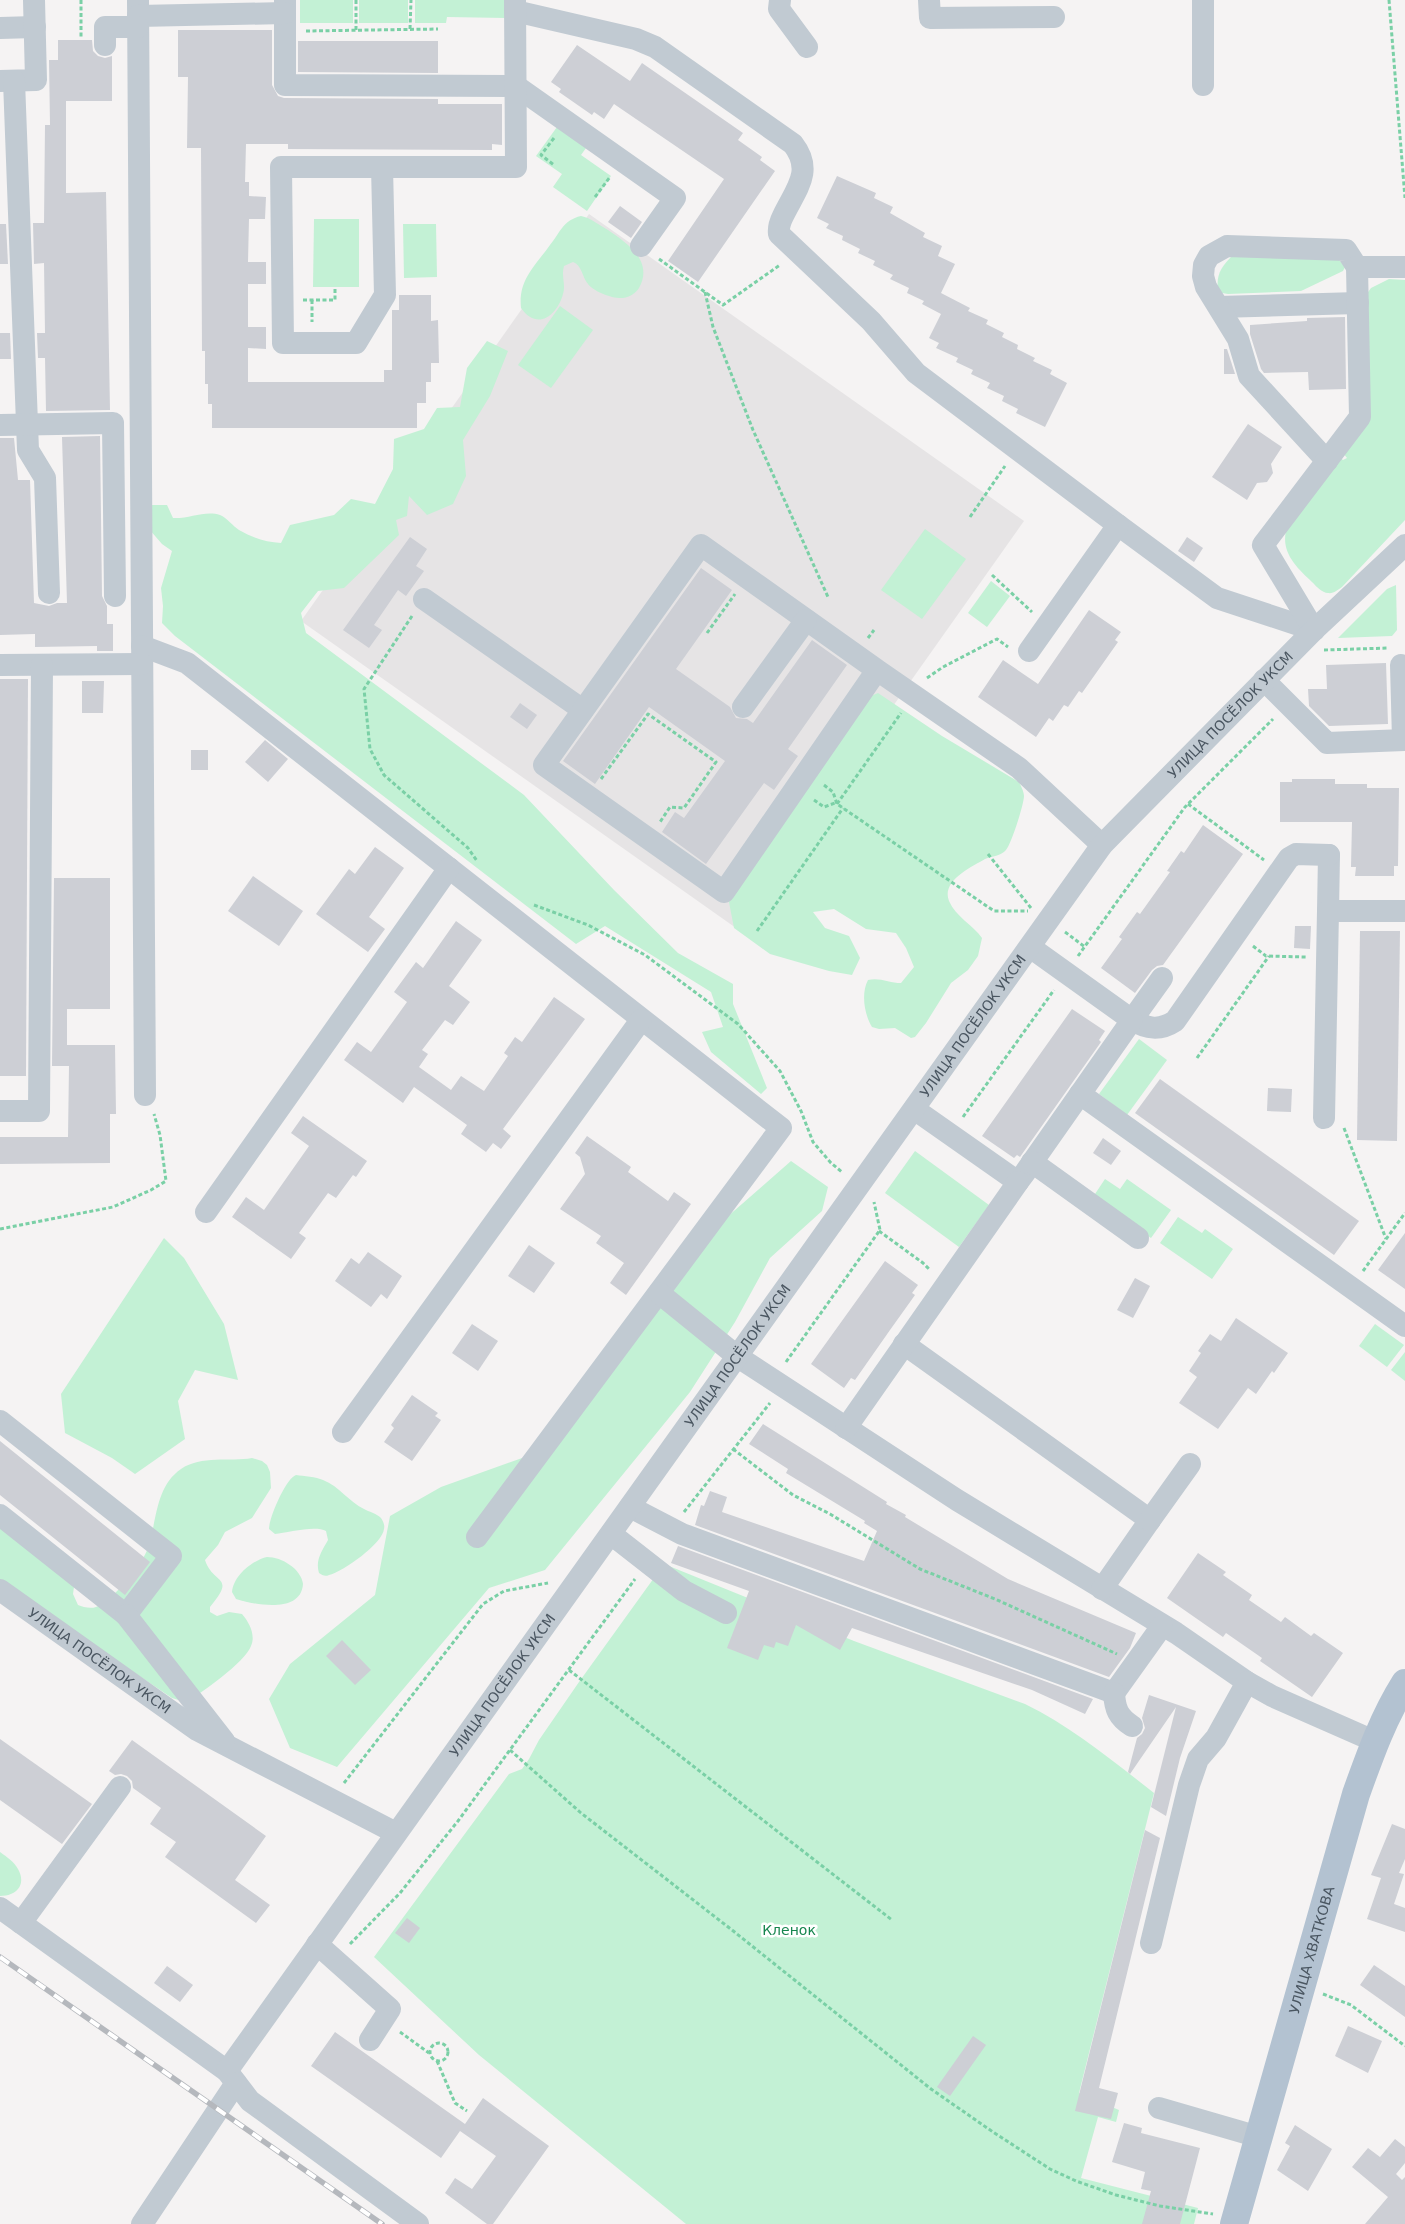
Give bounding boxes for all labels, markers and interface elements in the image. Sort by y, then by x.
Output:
street label: УЛИЦА ПОСЁЛОК УКСМ [1165,648,1296,781]
street label: УЛИЦА ПОСЁЛОК УКСМ [917,952,1029,1100]
street label: УЛИЦА ПОСЁЛОК УКСМ [681,1281,794,1430]
street label: УЛИЦА ПОСЁЛОК УКСМ [25,1605,174,1717]
street label: УЛИЦА ПОСЁЛОК УКСМ [446,1611,559,1759]
street label: УЛИЦА ХВАТКОВА [1286,1884,1338,2015]
park label: Кленок [762,1922,816,1938]

